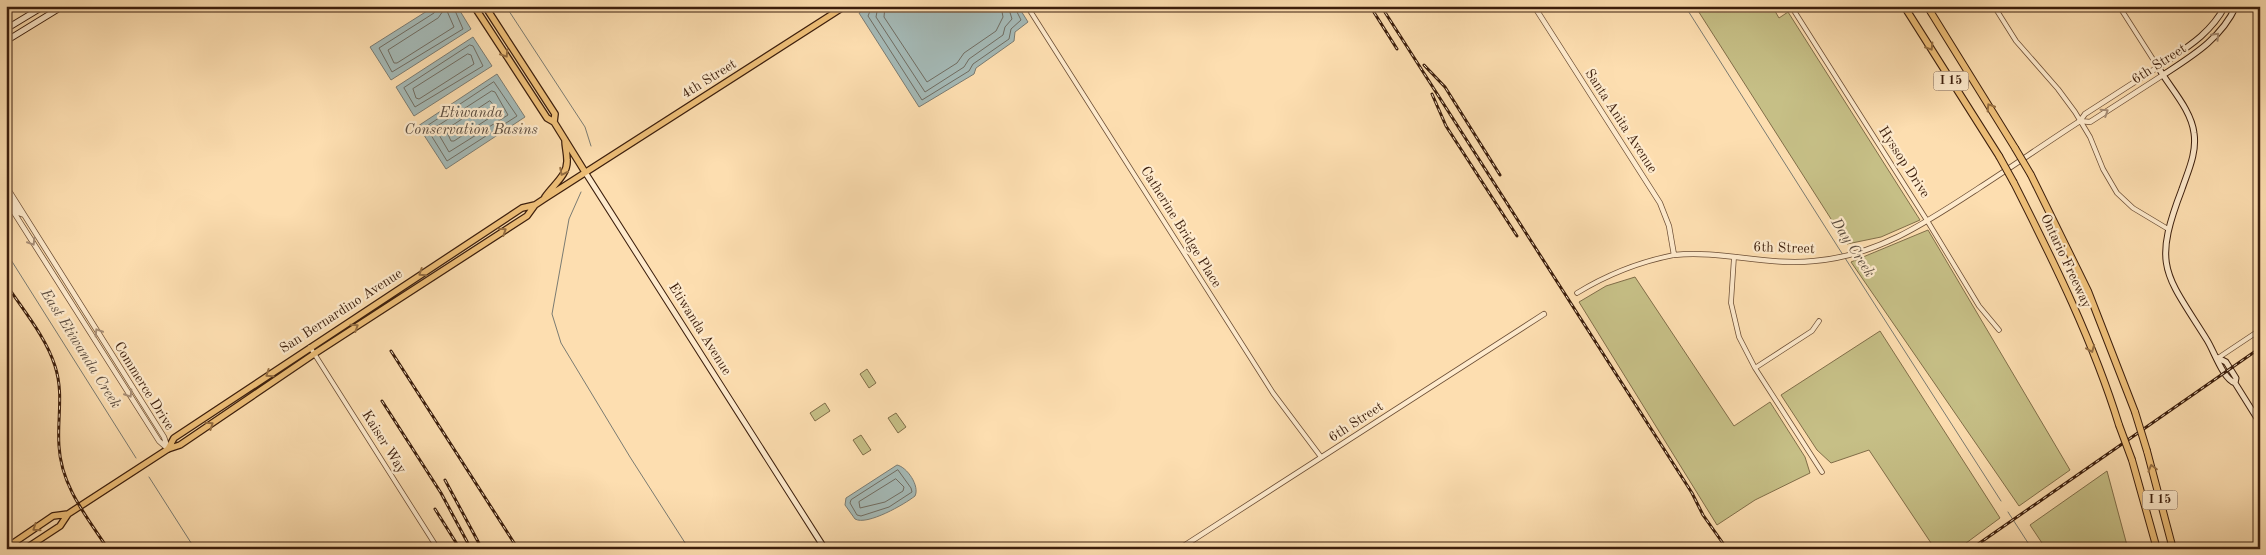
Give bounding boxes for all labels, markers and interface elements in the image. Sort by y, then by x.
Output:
one-way arrow [2210,33,2219,42]
street label: 6th Street [2129,41,2189,87]
one-way arrow [1924,42,1933,51]
one-way arrow [499,48,508,57]
street label: 4th Street [679,57,739,101]
street label: Santa Anita Avenue [1582,66,1660,176]
road number: I 15 [1934,72,1968,90]
one-way arrow [1986,103,1996,112]
water label: Etiwanda Conservation Basins [404,106,538,138]
one-way arrow [2100,109,2109,118]
street label: Hyssop Drive [1876,124,1932,200]
street label: Catherine Bridge Place [1138,164,1224,290]
one-way arrow [559,167,569,176]
street label: Ontario Freeway [2038,212,2094,311]
water label: Day Creek [1827,215,1877,280]
one-way arrow [497,228,507,237]
one-way arrow [26,236,36,245]
street label: 6th Street [1753,240,1815,256]
street label: San Bernardino Avenue [277,266,405,356]
one-way arrow [418,267,428,276]
street label: Etiwanda Avenue [666,280,734,378]
water label: East Etiwanda Creek [37,286,123,411]
one-way arrow [349,324,359,333]
one-way arrow [95,328,104,338]
street label: Commerce Drive [111,340,177,432]
one-way arrow [2085,344,2096,353]
one-way arrow [266,368,275,377]
one-way arrow [122,388,132,397]
street label: 6th Street [1326,399,1386,445]
street label: Kaiser Way [359,408,409,476]
one-way arrow [204,422,213,431]
one-way arrow [2147,463,2158,472]
road number: I 15 [2142,490,2178,510]
one-way arrow [32,522,42,531]

